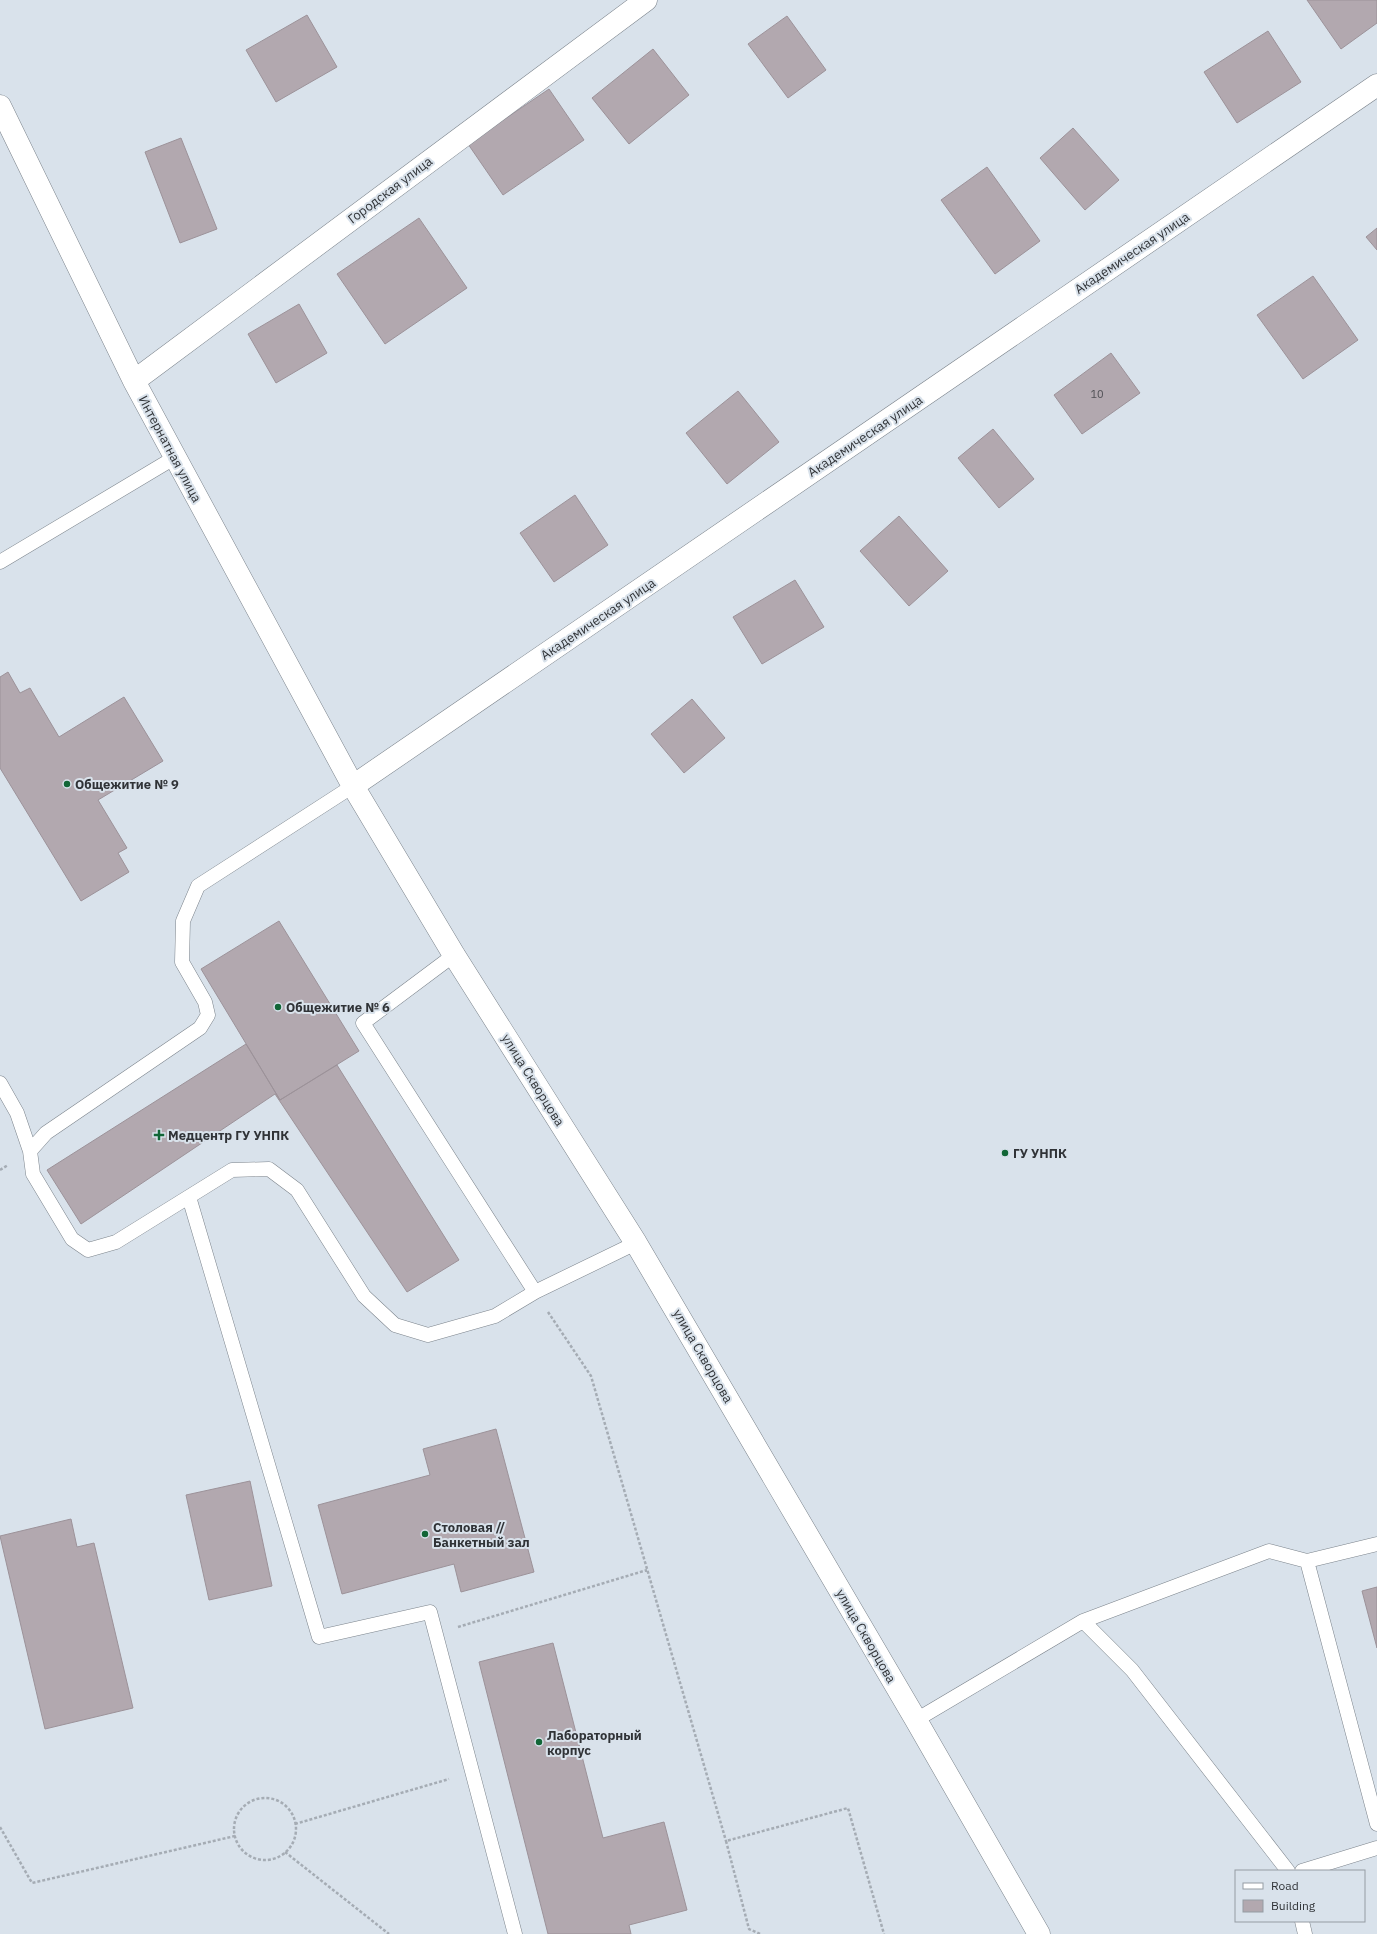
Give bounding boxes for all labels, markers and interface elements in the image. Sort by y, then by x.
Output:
street label: Городская улица [344,153,436,227]
street label: Академическая улица [1071,208,1193,298]
house number: 10 [1090,387,1104,401]
street label: Академическая улица [804,391,926,481]
street label: Интернатная улица [135,393,205,505]
street label: Академическая улица [537,574,659,664]
place label: Общежитие № 9 [75,776,179,793]
marker: Общежитие № 9 [62,779,72,789]
place label: Общежитие № 6 [286,999,390,1016]
marker: Общежитие № 6 [273,1002,283,1012]
street label: улица Скворцова [498,1031,568,1129]
place label: Медцентр ГУ УНПК [168,1127,289,1144]
marker: Медцентр ГУ УНПК [153,1129,165,1141]
place label: ГУ УНПК [1013,1145,1067,1162]
marker: ГУ УНПК [1000,1148,1010,1158]
street label: улица Скворцова [669,1306,737,1406]
place label: Столовая // Банкетный зал [433,1519,530,1551]
marker: Столовая // Банкетный зал [420,1529,430,1539]
street label: улица Скворцова [832,1586,900,1686]
place label: Лабораторный корпус [547,1727,642,1759]
marker: Лабораторный корпус [534,1737,544,1747]
legend [1235,1870,1365,1922]
text: Road [1271,1878,1299,1893]
text: Building [1271,1898,1316,1913]

